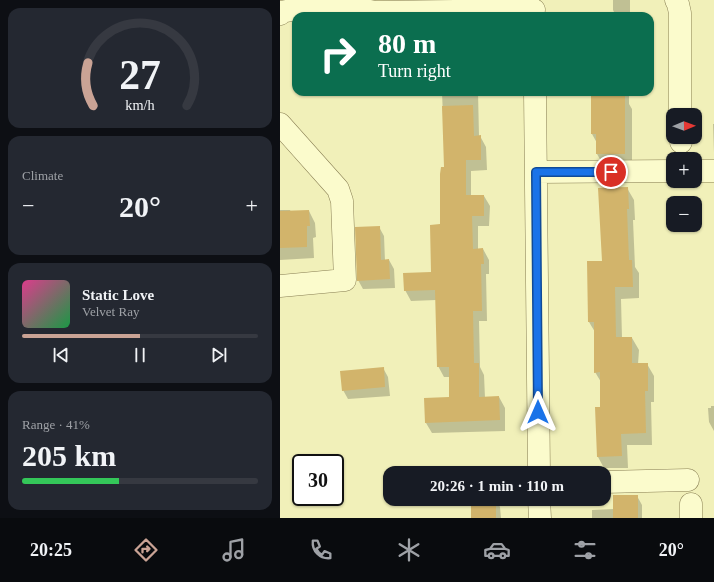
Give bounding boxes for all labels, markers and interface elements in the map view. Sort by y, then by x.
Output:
icon: right [312,28,364,80]
text: 80 m [378,28,436,59]
text: 27 [119,52,161,98]
text: Turn right [378,61,451,81]
text: km/h [125,96,155,112]
north arrow [666,108,702,144]
map controls [666,108,702,232]
button: + [666,152,702,188]
pin [594,155,628,189]
icon: arrive [600,161,622,183]
text: Climate [22,168,63,183]
text: 20° [119,190,161,223]
text: − [22,193,34,218]
text: + [246,193,258,218]
button: − [666,196,702,232]
text: Static Love [82,287,154,303]
text: Velvet Ray [82,304,139,319]
icon: previous [50,344,72,366]
icon: pause [129,344,151,366]
icon: next [208,344,230,366]
position arrow [517,391,559,433]
text: Range · 41% [22,417,90,432]
text: 205 km [22,439,116,472]
speed limit sign: 30 [292,454,344,506]
text: 20:26 · 1 min · 110 m [430,478,564,494]
icon: directions [132,536,160,564]
icon: music [220,536,248,564]
icon: phone [307,536,335,564]
icon: climate [395,536,423,564]
icon: car [483,536,511,564]
icon: filters [571,536,599,564]
text: 20:25 [30,540,72,560]
text: 20° [659,540,684,560]

